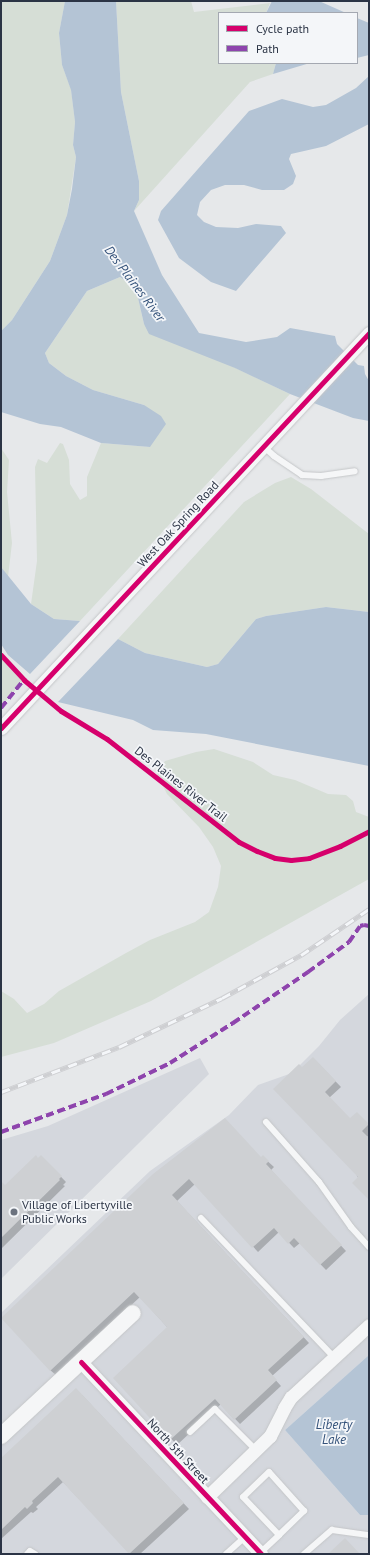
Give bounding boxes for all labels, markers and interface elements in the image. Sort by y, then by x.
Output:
legend [218,12,358,64]
text: Cycle path [256,21,309,36]
text: Path [256,41,279,56]
water label: Des Plaines River [100,243,168,325]
street label: West Oak Spring Road [134,478,222,570]
street label: Des Plaines River Trail [132,743,230,825]
place label: Village of Libertyville Public Works [22,1198,132,1226]
marker: Village of Libertyville Public Works [9,1207,19,1217]
street label: North 5th Street [144,1415,212,1487]
water label: Liberty Lake [316,1418,352,1449]

